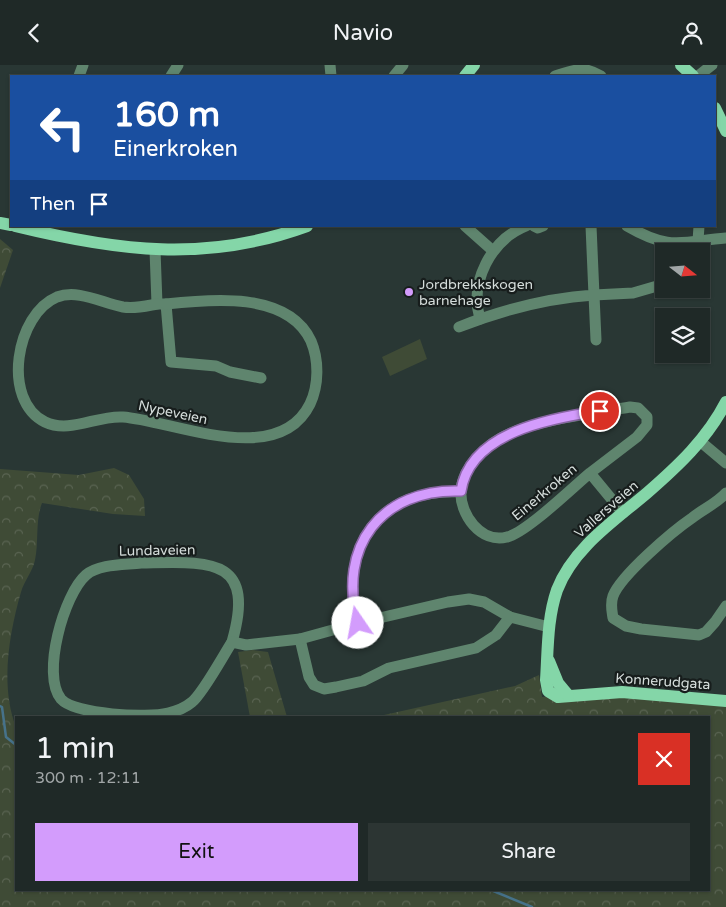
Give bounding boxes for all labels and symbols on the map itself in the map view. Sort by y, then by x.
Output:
north arrow [655,243,710,297]
place label: Jordbrekkskogen barnehage [419,276,533,309]
marker: Jordbrekkskogen barnehage [403,286,415,298]
pin [579,390,621,432]
street label: Nypeveien [137,397,209,428]
street label: Einerkroken [508,460,580,524]
street label: Vallersveien [571,477,642,542]
street label: Lundaveien [118,541,196,560]
position arrow [331,596,383,648]
street label: Konnerudgata [615,670,711,693]

